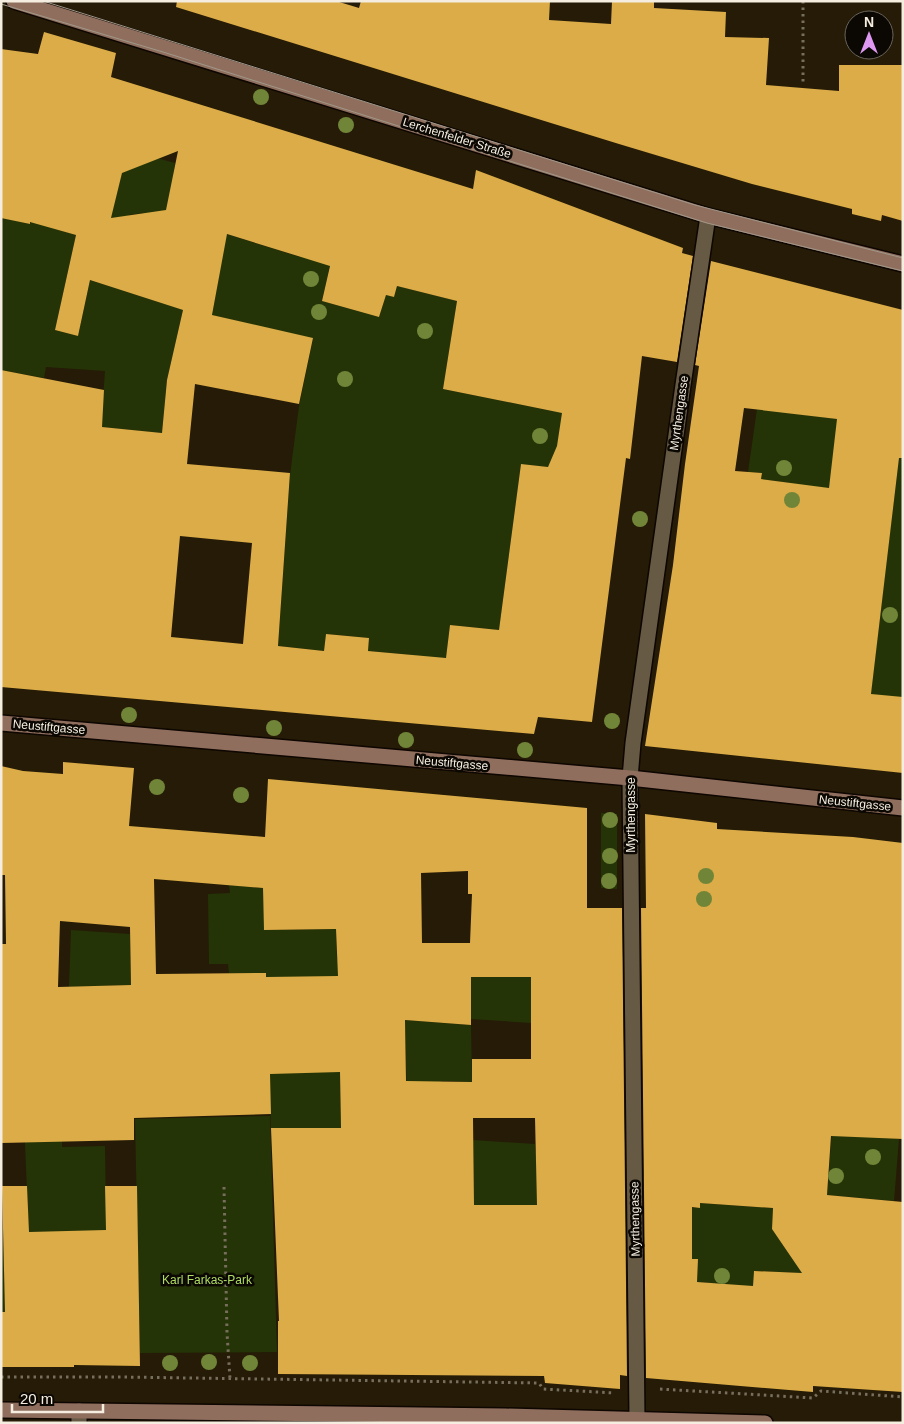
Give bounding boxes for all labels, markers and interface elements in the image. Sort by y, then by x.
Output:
north arrow [844,10,894,60]
text: N [864,14,874,30]
street label: Lerchenfelder Straße [401,115,513,161]
street label: Myrthengasse [667,374,691,451]
street label: Neustiftgasse [12,717,86,737]
street label: Neustiftgasse [415,753,489,773]
street label: Myrthengasse [624,777,638,853]
street label: Neustiftgasse [818,792,892,814]
street label: Myrthengasse [627,1181,643,1257]
park label: Karl Farkas-Park [162,1273,253,1287]
scale bar [12,1382,104,1414]
text: 20 m [20,1390,53,1407]

